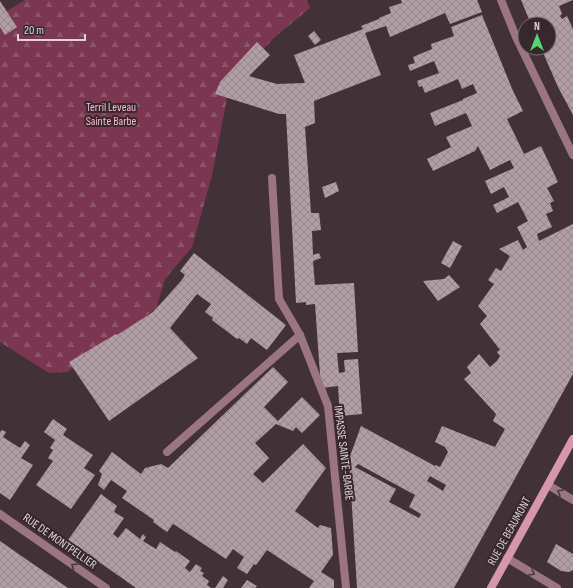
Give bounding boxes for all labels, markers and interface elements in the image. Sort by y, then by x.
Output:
scale bar [18,16,85,42]
north arrow [517,16,557,56]
text: N [534,20,540,33]
text: 20 m [24,23,44,38]
park label: Terril Leveau Sainte Barbe [86,100,137,129]
street label: IMPASSE SAINTE-BARBE [330,405,357,502]
one-way arrow [557,490,564,497]
street label: RUE DE BEAUMONT [484,494,535,568]
street label: RUE DE MONTPELLIER [20,510,100,573]
one-way arrow [71,563,78,571]
one-way arrow [528,568,535,576]

